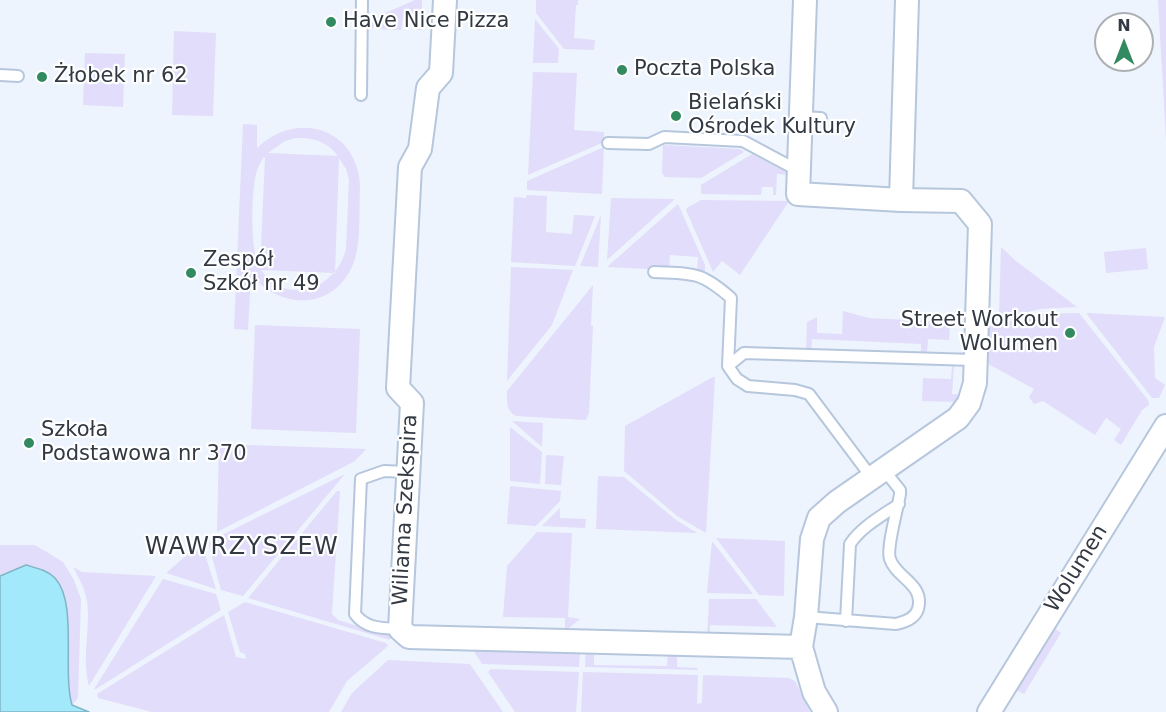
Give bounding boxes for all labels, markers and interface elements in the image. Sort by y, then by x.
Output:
place label: Have Nice Pizza [343,9,509,35]
north arrow [1094,12,1154,72]
marker: Have Nice Pizza [324,15,338,29]
text: N [1117,16,1131,35]
place label: Poczta Polska [634,57,775,83]
marker: Poczta Polska [615,63,629,77]
place label: Żłobek nr 62 [54,64,188,90]
marker: Żłobek nr 62 [35,70,49,84]
place label: Bielański Ośrodek Kultury [688,91,856,141]
marker: Bielański Ośrodek Kultury [669,109,683,123]
place label: Zespół Szkół nr 49 [203,248,320,298]
marker: Zespół Szkół nr 49 [184,266,198,280]
place label: Street Workout Wolumen [901,308,1058,358]
marker: Street Workout Wolumen [1063,326,1077,340]
street label: Wiliama Szekspira [388,414,424,606]
place label: Szkoła Podstawowa nr 370 [41,418,247,468]
marker: Szkoła Podstawowa nr 370 [22,436,36,450]
street label: Wolumen [1040,521,1114,617]
district label: WAWRZYSZEW [145,534,339,562]

